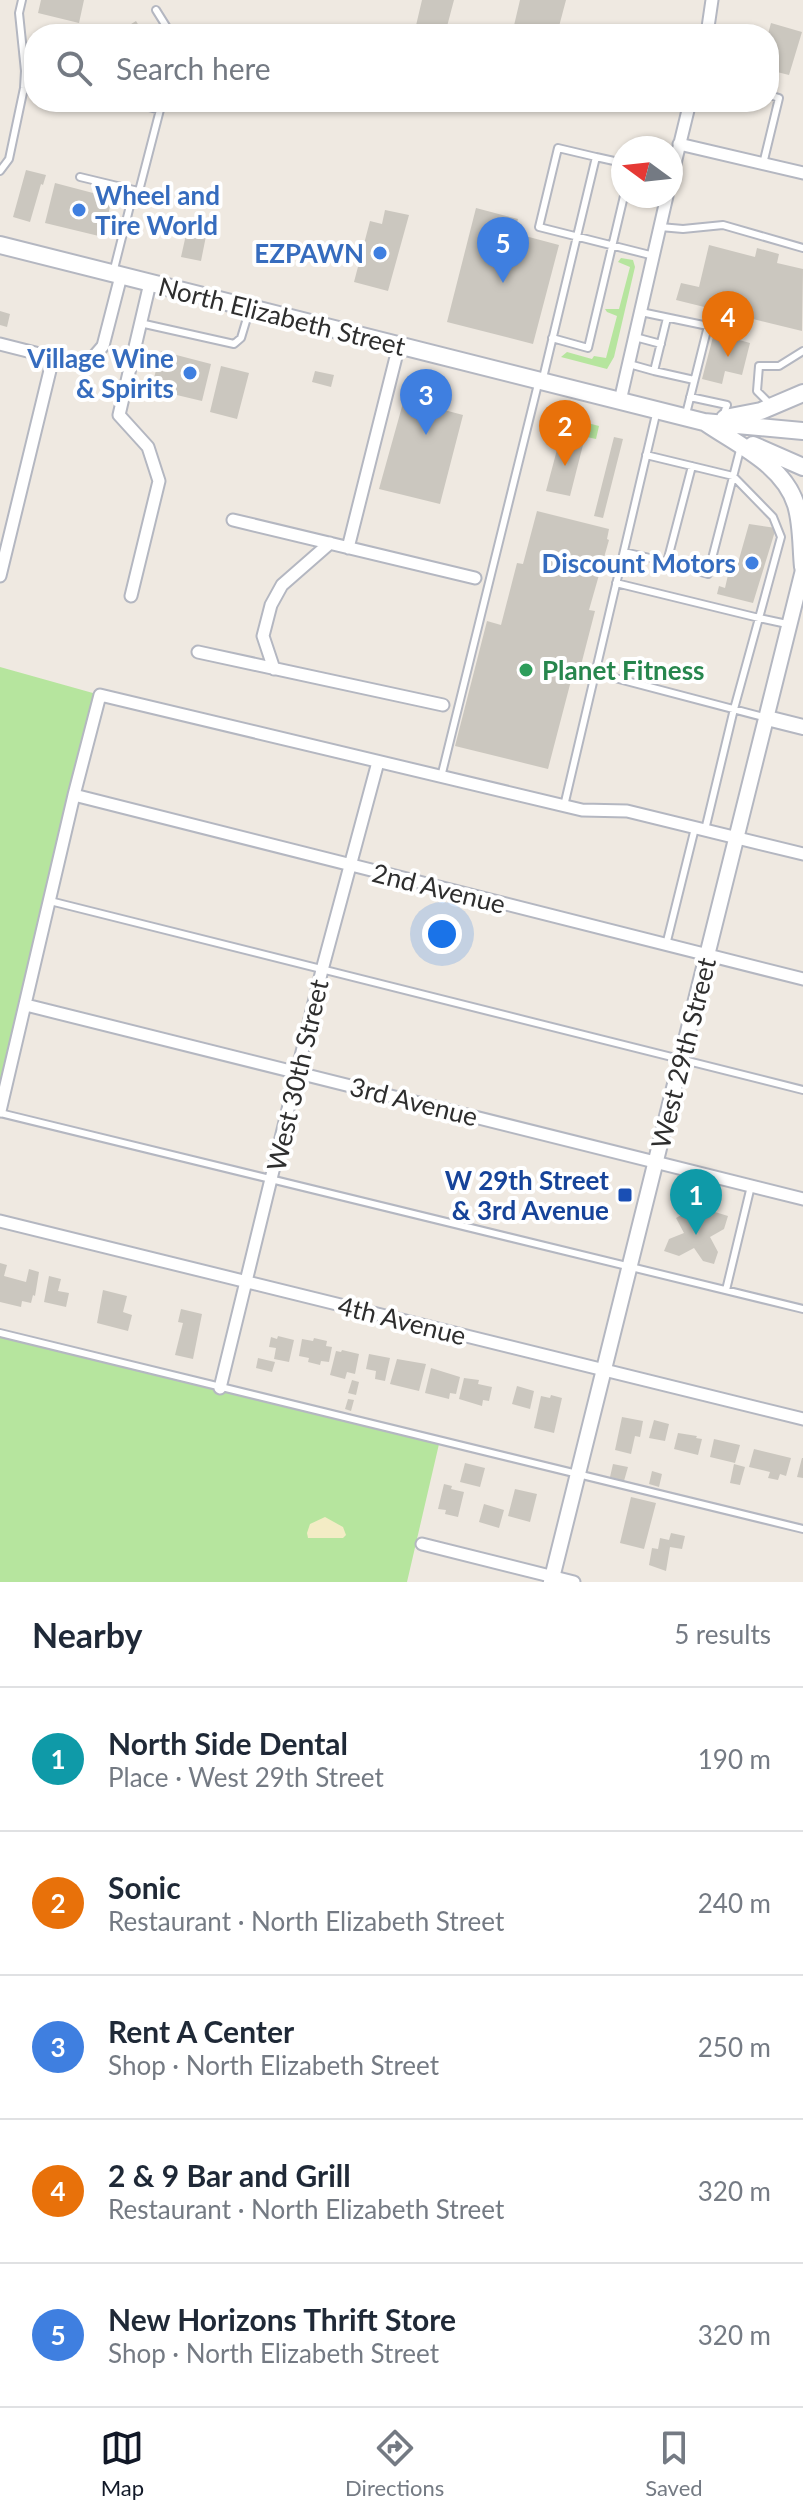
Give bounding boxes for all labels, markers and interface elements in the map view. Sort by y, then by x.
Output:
search box [24,24,779,112]
icon: search [52,46,96,90]
text: Search here [116,50,271,86]
north arrow [611,136,683,208]
place label: Wheel and Tire World [95,179,220,241]
marker: Wheel and Tire World [70,201,88,219]
pin: 5 [477,217,529,283]
place label: EZPAWN [254,237,364,269]
marker: EZPAWN [371,244,389,262]
street label: North Elizabeth Street [155,270,409,362]
pin: 4 [702,291,754,357]
place label: Village Wine & Spirits [26,342,174,404]
marker: Village Wine & Spirits [181,364,199,382]
pin: 3 [400,369,452,435]
pin: 2 [539,400,591,466]
place label: Discount Motors [542,547,736,579]
marker: Discount Motors [743,554,761,572]
place label: Planet Fitness [542,654,705,686]
marker: Planet Fitness [517,661,535,679]
street label: 2nd Avenue [369,856,509,920]
your location [422,914,462,954]
street label: West 29th Street [644,954,722,1152]
street label: West 30th Street [259,975,335,1174]
street label: 3rd Avenue [347,1070,481,1132]
place label: W 29th Street & 3rd Avenue [445,1164,609,1226]
pin: 1 [670,1169,722,1235]
marker: W 29th Street & 3rd Avenue [616,1186,634,1204]
street label: 4th Avenue [335,1289,469,1351]
text: Nearby [32,1614,143,1655]
text: 5 results [674,1618,771,1650]
text: North Side Dental [108,1725,348,1761]
text: 1 [50,1743,66,1775]
text: 190 m [698,1743,771,1775]
text: Place · West 29th Street [108,1761,384,1793]
text: Sonic [108,1869,181,1905]
text: 2 [50,1887,66,1919]
text: 240 m [698,1887,771,1919]
text: Restaurant · North Elizabeth Street [108,1905,504,1937]
text: Rent A Center [108,2013,294,2049]
text: 3 [50,2031,66,2063]
text: 250 m [698,2031,771,2063]
text: Shop · North Elizabeth Street [108,2049,439,2081]
text: 2 & 9 Bar and Grill [108,2157,351,2193]
text: 4 [50,2175,66,2207]
text: 320 m [698,2175,771,2207]
text: Restaurant · North Elizabeth Street [108,2193,504,2225]
text: New Horizons Thrift Store [108,2301,456,2337]
text: 5 [50,2319,66,2351]
text: 320 m [698,2319,771,2351]
text: Shop · North Elizabeth Street [108,2337,439,2369]
tab: Map [100,2426,144,2501]
tab: Directions [345,2426,444,2501]
tab: Saved [645,2426,703,2501]

